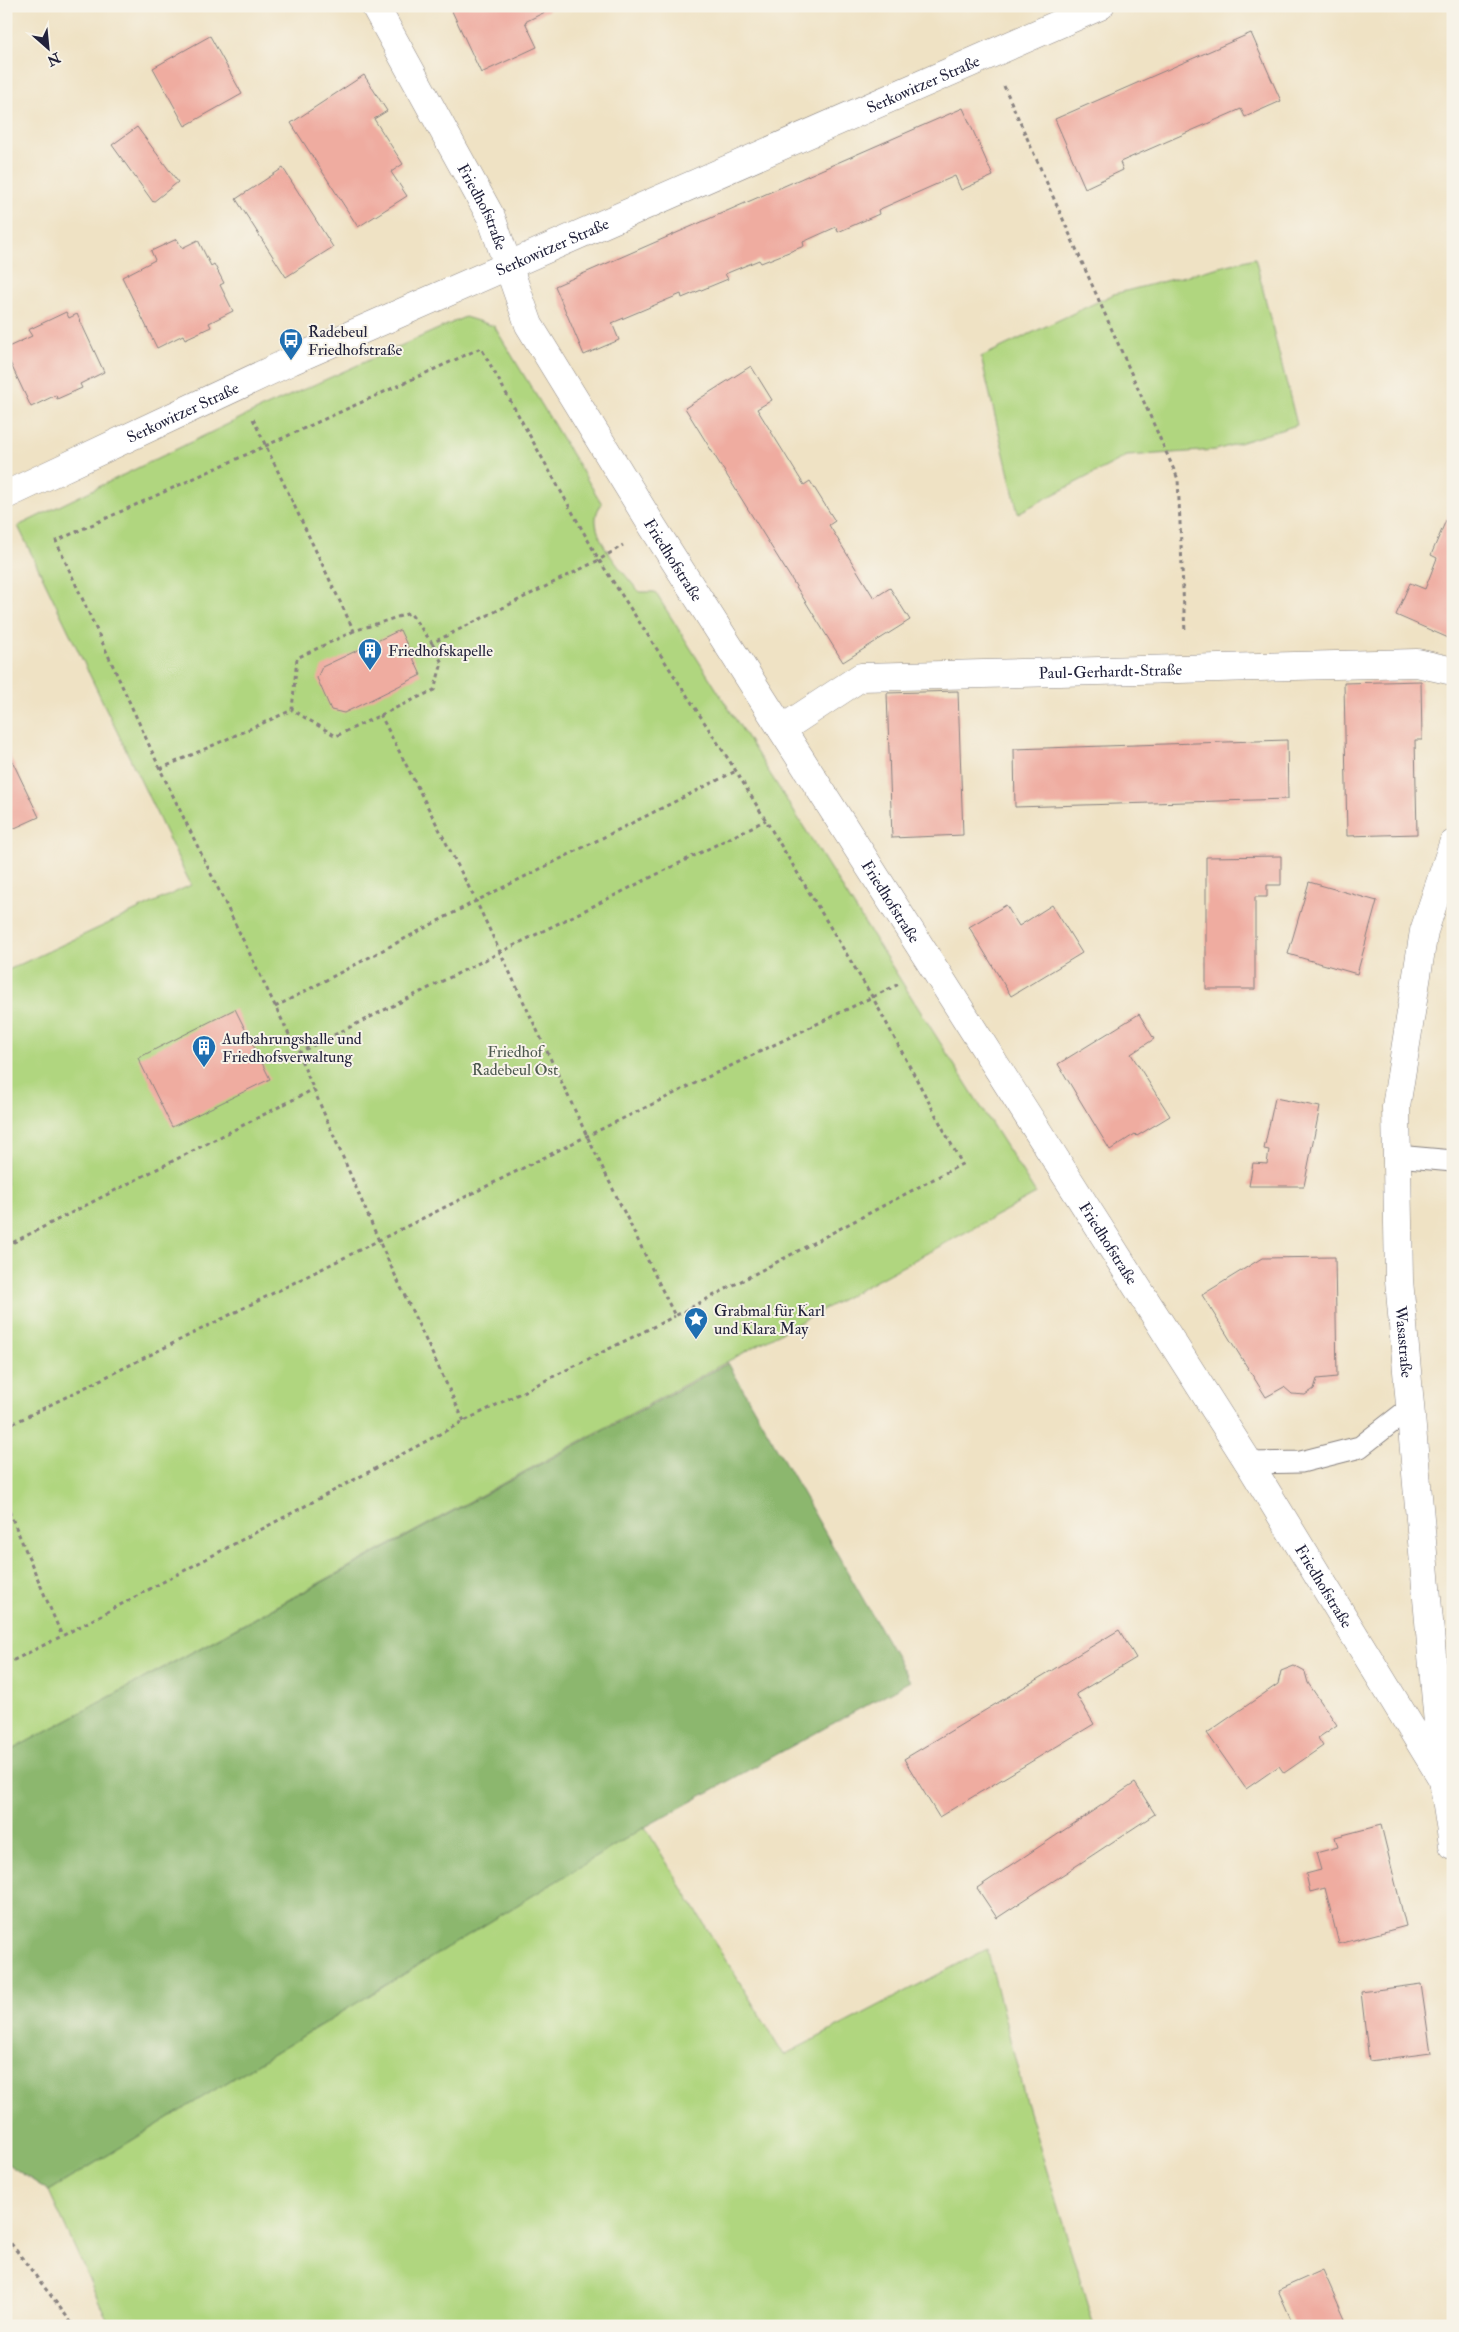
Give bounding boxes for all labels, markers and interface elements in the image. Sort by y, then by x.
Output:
north arrow [22,22,72,72]
text: N [44,48,64,70]
street label: Serkowitzer Straße [864,51,983,118]
street label: Friedhofstraße [453,160,511,253]
street label: Serkowitzer Straße [493,214,612,281]
place label: Radebeul Friedhofstraße [308,322,402,360]
bus stop icon: Radebeul Friedhofstraße [278,327,304,361]
street label: Serkowitzer Straße [124,378,242,448]
street label: Friedhofstraße [639,515,707,606]
building icon: Friedhofskapelle [357,637,383,671]
place label: Friedhofskapelle [388,641,493,662]
street label: Paul-Gerhardt-Straße [1038,660,1183,684]
street label: Friedhofstraße [857,857,924,947]
place label: Aufbahrungshalle und Friedhofsverwaltung [221,1029,362,1067]
building icon: Aufbahrungshalle und Friedhofsverwaltung [191,1034,217,1068]
park label: Friedhof Radebeul Ost [472,1042,558,1080]
street label: Friedhofstraße [1074,1198,1142,1289]
place label: Grabmal für Karl und Klara May [714,1301,825,1339]
street label: Wasastraße [1390,1304,1417,1379]
place icon: Grabmal für Karl und Klara May [683,1306,709,1340]
street label: Friedhofstraße [1290,1541,1357,1632]

